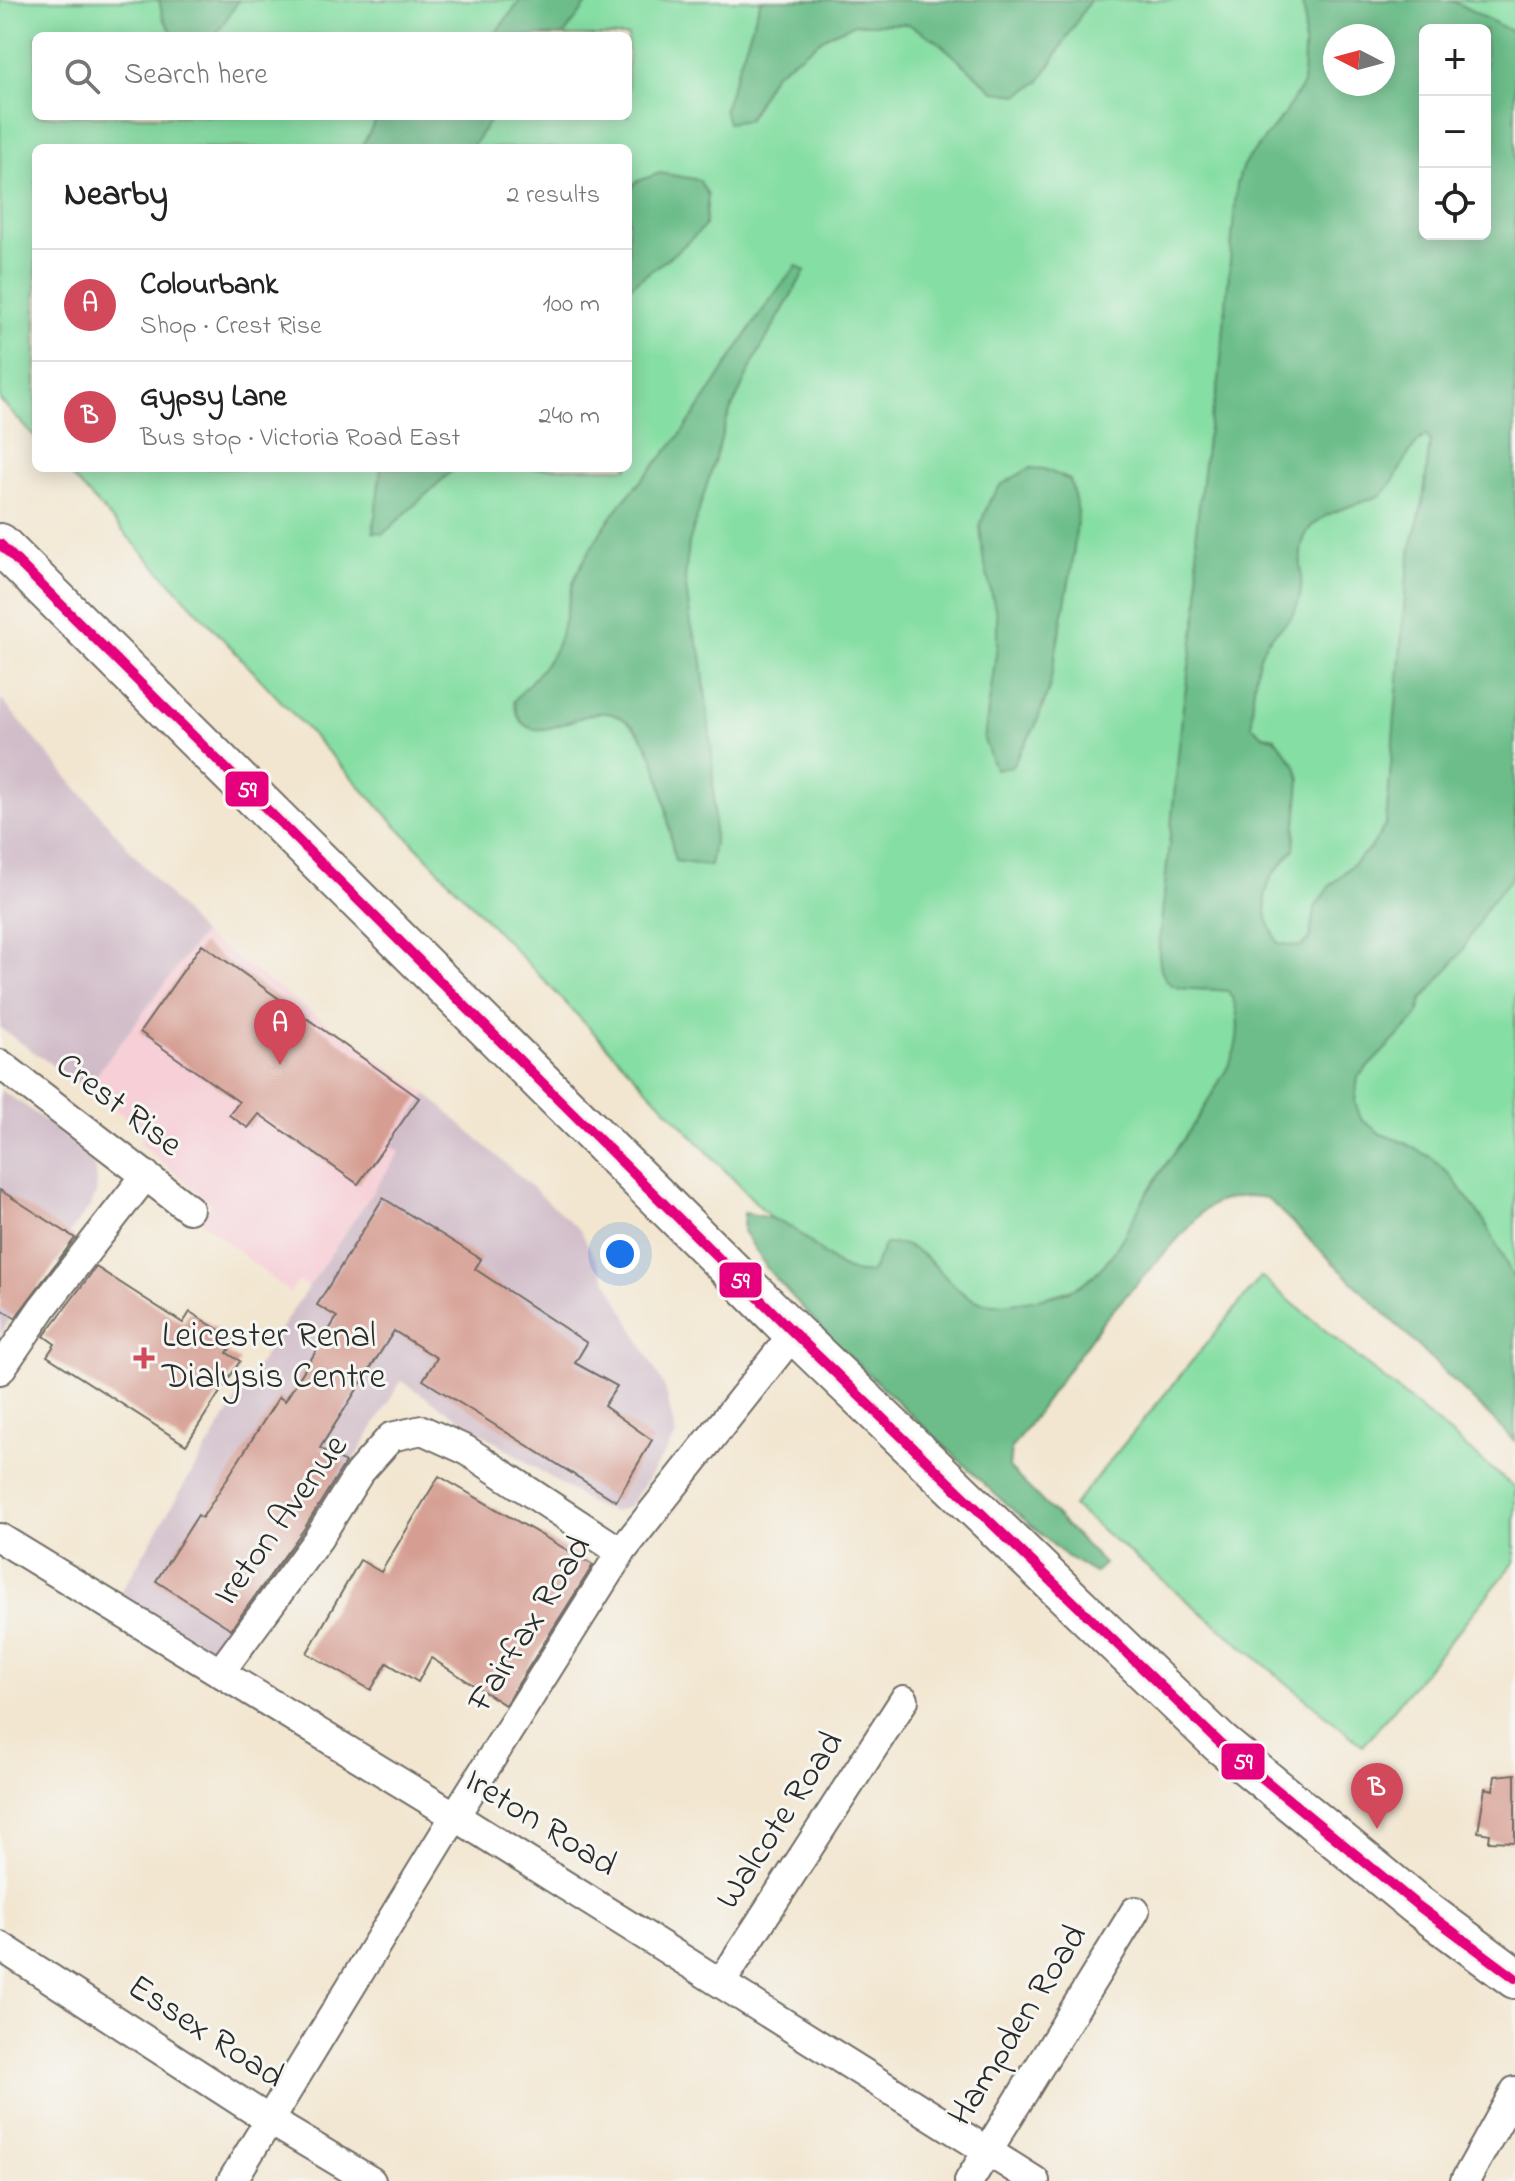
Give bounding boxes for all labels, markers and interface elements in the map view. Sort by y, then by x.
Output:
north arrow [1323,24,1395,96]
map controls [1419,24,1491,240]
button: + [1419,24,1491,96]
search box [32,32,632,120]
icon: search [60,54,104,98]
text: Search here [124,54,268,98]
button: − [1419,96,1491,168]
button: locate [1419,168,1491,240]
text: Nearby [64,171,168,221]
text: 2 results [507,177,600,215]
text: Colourbank [140,264,278,308]
text: A [82,286,98,324]
text: 100 m [543,286,600,324]
text: Shop · Crest Rise [140,308,322,346]
text: Gypsy Lane [140,376,287,420]
text: B [81,398,99,436]
text: 240 m [538,398,600,436]
text: Bus stop · Victoria Road East [140,420,460,458]
line badge: 59 [224,770,270,808]
text: 59 [237,776,257,808]
pin: A [254,999,306,1065]
street label: Crest Rise [43,1041,193,1172]
your location [600,1234,640,1274]
line badge: 59 [718,1261,763,1299]
text: 59 [730,1267,750,1299]
place label: Leicester Renal Dialysis Centre [161,1311,386,1405]
marker: Leicester Renal Dialysis Centre [133,1347,155,1369]
street label: Ireton Avenue [202,1423,363,1618]
street label: Fairfax Road [455,1526,606,1725]
street label: Walcote Road [703,1721,859,1921]
line badge: 59 [1220,1742,1266,1781]
text: 59 [1233,1748,1253,1780]
street label: Ireton Road [453,1756,627,1892]
pin: B [1351,1763,1403,1829]
street label: Hampden Road [936,1915,1102,2137]
street label: Essex Road [116,1962,294,2104]

